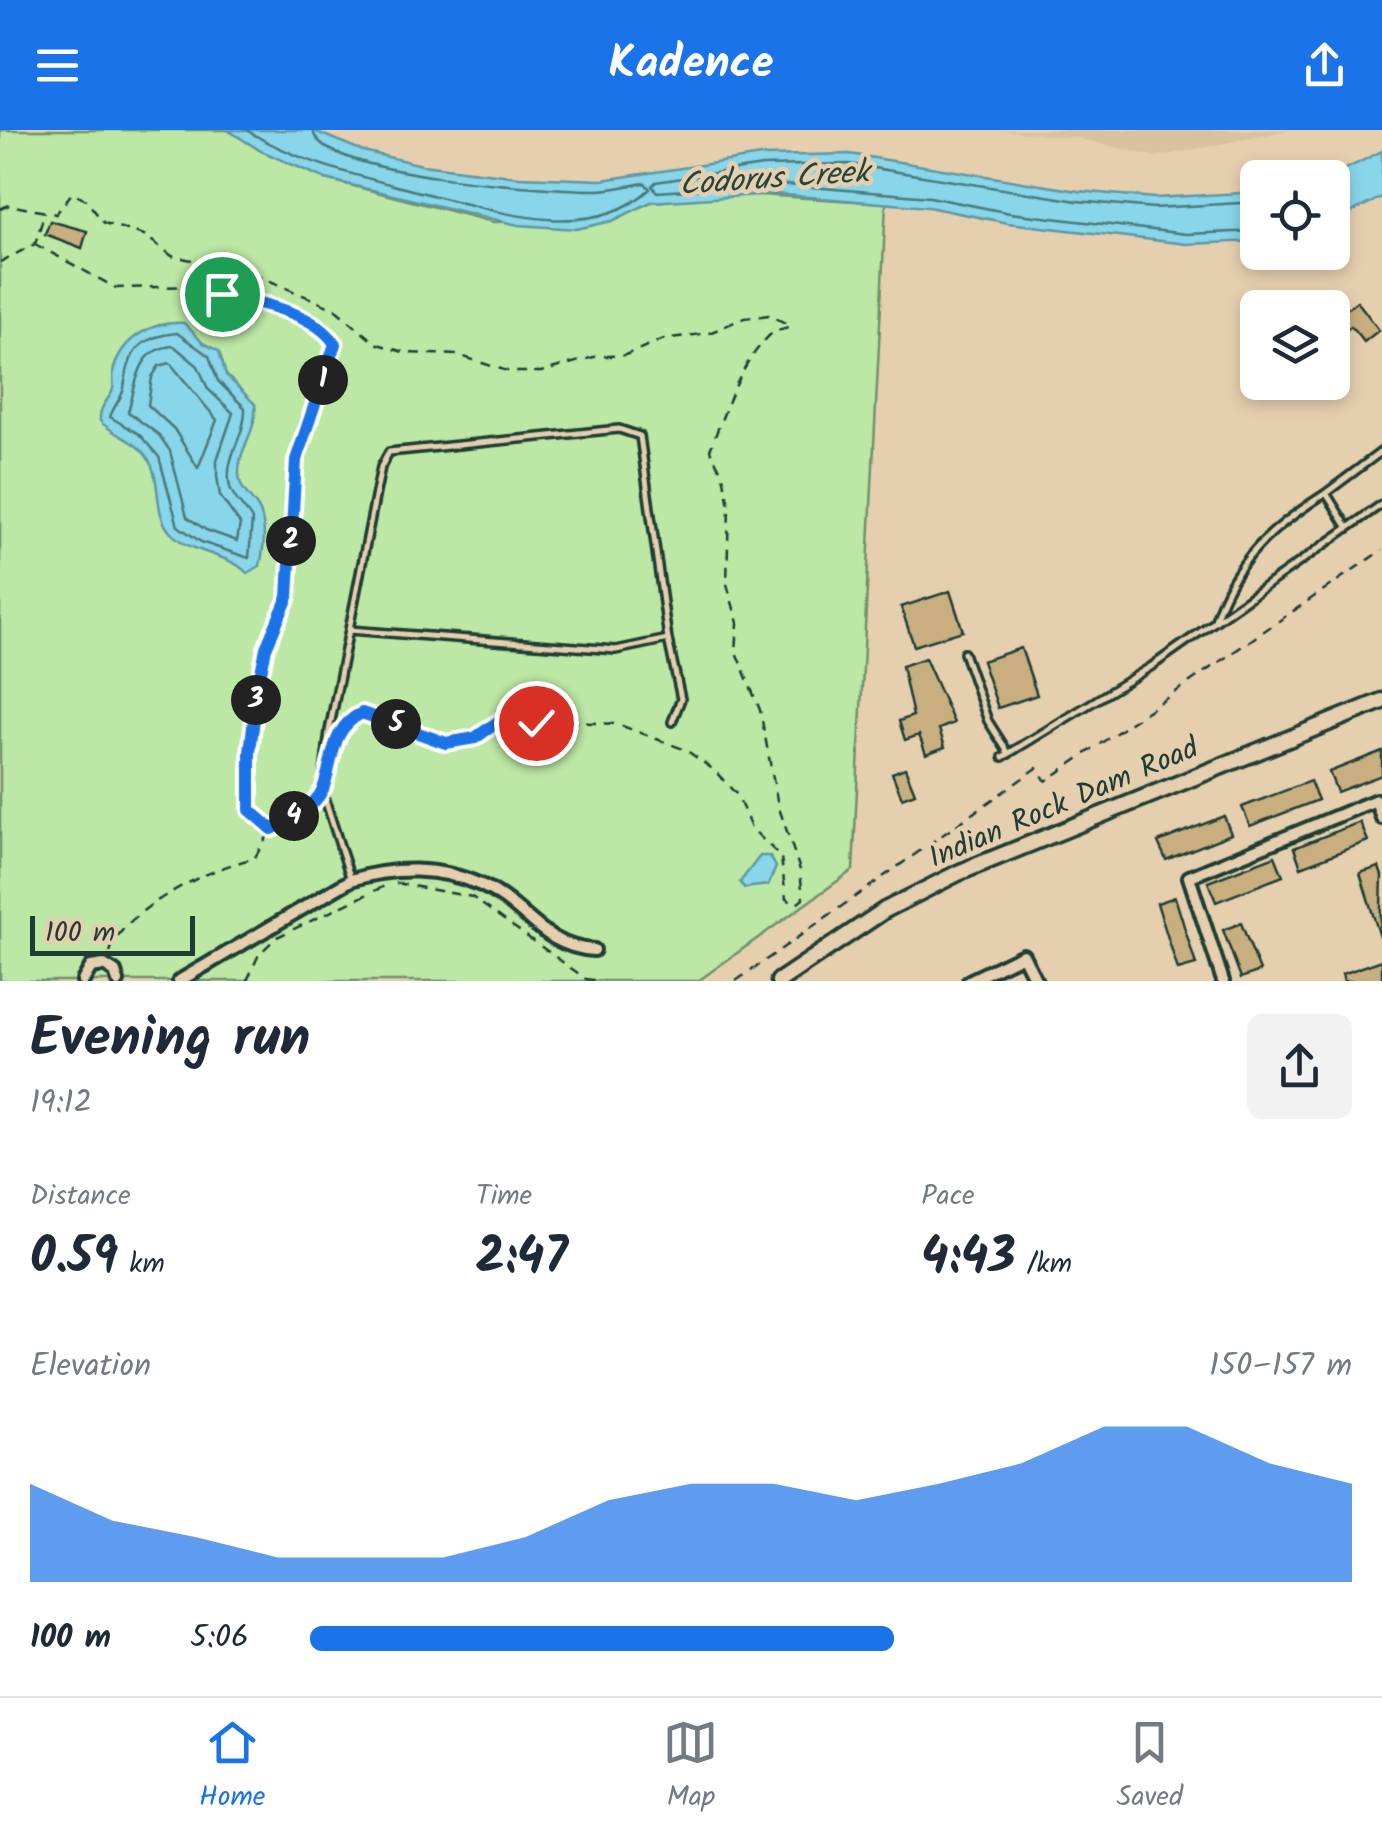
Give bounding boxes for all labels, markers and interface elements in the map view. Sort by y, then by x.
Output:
text: Kadence [608,29,774,101]
icon: menu [30,38,85,93]
icon: share [1297,38,1352,93]
water label: Codorus Creek [678,147,875,212]
map controls [1240,160,1350,400]
button: locate [1240,160,1350,270]
pin [180,252,265,337]
icon: arrive [195,267,250,322]
button: layers [1240,290,1350,400]
pin: 1 [298,355,348,405]
text: 1 [319,357,327,402]
pin: 2 [266,516,316,566]
text: 2 [283,518,299,563]
pin: 3 [231,675,281,725]
text: 3 [248,677,264,722]
pin [494,681,579,766]
icon: check [509,696,564,751]
pin: 5 [371,699,421,749]
text: 5 [389,701,403,746]
street label: Indian Rock Dam Road [921,725,1207,882]
pin: 4 [269,791,319,841]
text: 4 [286,793,302,838]
scale bar [30,911,195,956]
text: 100 m [45,911,115,956]
text: Evening run [30,997,310,1084]
button: share [1247,1014,1352,1119]
text: 19:12 [30,1078,92,1129]
text: Distance [30,1174,131,1219]
text: Time [476,1174,532,1219]
text: Pace [921,1174,975,1219]
text: 0.59 [30,1219,118,1299]
text: 2:47 [476,1219,568,1299]
text: 4:43 [921,1219,1015,1299]
text: km [118,1242,165,1287]
text: /km [1015,1242,1072,1287]
text: Elevation [30,1341,151,1392]
text: 150–157 m [1209,1341,1352,1392]
text: 100 m [30,1613,111,1664]
text: 5:06 [190,1613,249,1664]
tab: Home [199,1715,265,1820]
tab: Map [663,1715,718,1820]
tab: Saved [1117,1715,1183,1820]

